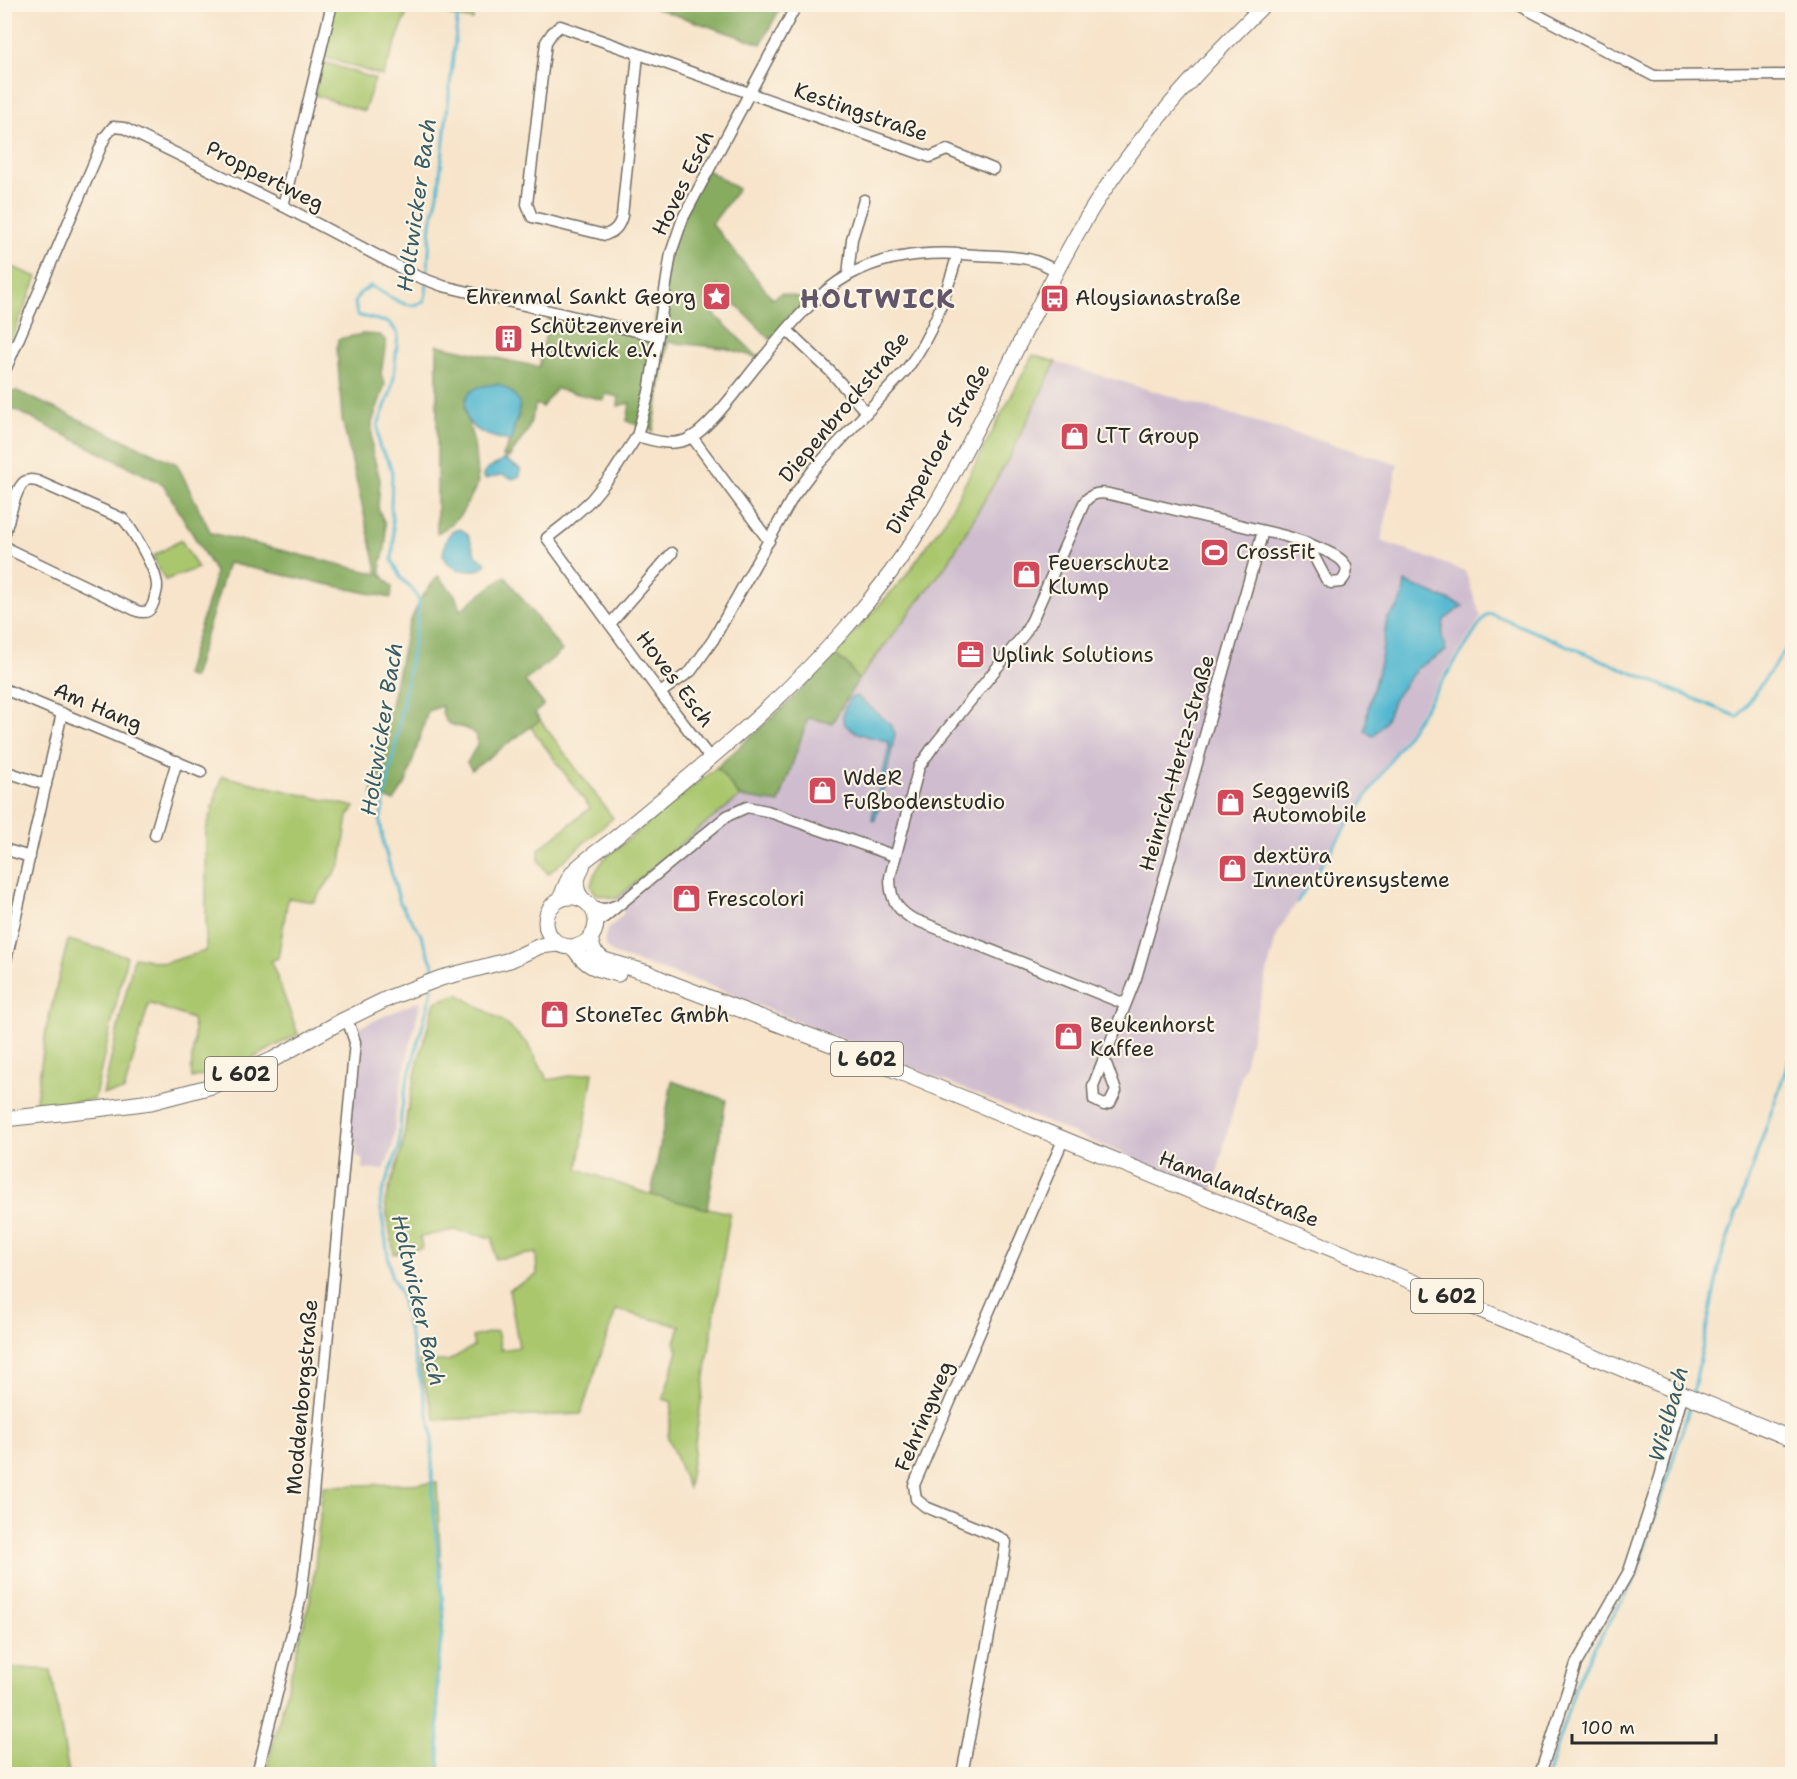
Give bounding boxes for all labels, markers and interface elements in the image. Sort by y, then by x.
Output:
street label: Kestingstraße [790,76,932,148]
water label: Holtwicker Bach [390,116,443,294]
street label: Hoves Esch [645,126,721,240]
street label: Proppertweg [201,134,329,218]
district label: HOLTWICK [800,280,956,317]
place icon: Ehrenmal Sankt Georg [701,281,733,313]
bus stop icon: Aloysianastraße [1038,282,1070,314]
place label: Ehrenmal Sankt Georg [466,283,696,311]
place label: Aloysianastraße [1075,284,1241,312]
place label: Schützenverein Holtwick e.V. [530,312,683,364]
building icon: Schützenverein Holtwick e.V. [493,322,525,354]
street label: Diepenbrockstraße [772,325,916,489]
street label: Dinxperloer Straße [879,359,997,539]
shop icon: LTT Group [1059,420,1091,452]
place label: LTT Group [1096,422,1199,450]
sports icon: CrossFit [1199,536,1231,568]
place label: CrossFit [1236,538,1316,566]
place label: Feuerschutz Klump [1048,549,1170,601]
shop icon: Feuerschutz Klump [1011,559,1043,591]
street label: Hoves Esch [630,625,720,733]
office icon: Uplink Solutions [955,639,987,671]
water label: Holtwicker Bach [353,640,410,818]
place label: Uplink Solutions [992,641,1154,669]
street label: Heinrich-Hertz-Straße [1133,652,1221,874]
street label: Am Hang [49,676,147,738]
place label: WdeR Fußbodenstudio [843,764,1005,816]
shop icon: WdeR Fußbodenstudio [806,774,838,806]
place label: Seggewiß Automobile [1252,777,1367,829]
shop icon: Seggewiß Automobile [1215,787,1247,819]
place label: dextüra Innentürensysteme [1253,842,1450,894]
shop icon: dextüra Innentürensysteme [1216,852,1248,884]
shop icon: Frescolori [670,883,702,915]
place label: Frescolori [707,885,805,913]
shop icon: StoneTec Gmbh [538,999,570,1031]
place label: StoneTec Gmbh [575,1001,729,1029]
place label: Beukenhorst Kaffee [1090,1011,1215,1063]
shop icon: Beukenhorst Kaffee [1053,1021,1085,1053]
road number: L 602 [831,1042,903,1076]
road number: L 602 [205,1057,277,1091]
street label: Hamalandstraße [1155,1144,1323,1234]
water label: Holtwicker Bach [385,1212,452,1389]
road number: L 602 [1411,1279,1483,1313]
street label: Moddenborgstraße [279,1298,325,1496]
street label: Fehringweg [888,1356,960,1476]
water label: Wielbach [1642,1363,1695,1465]
scale bar [1572,1707,1716,1745]
text: 100 m [1581,1716,1635,1740]

